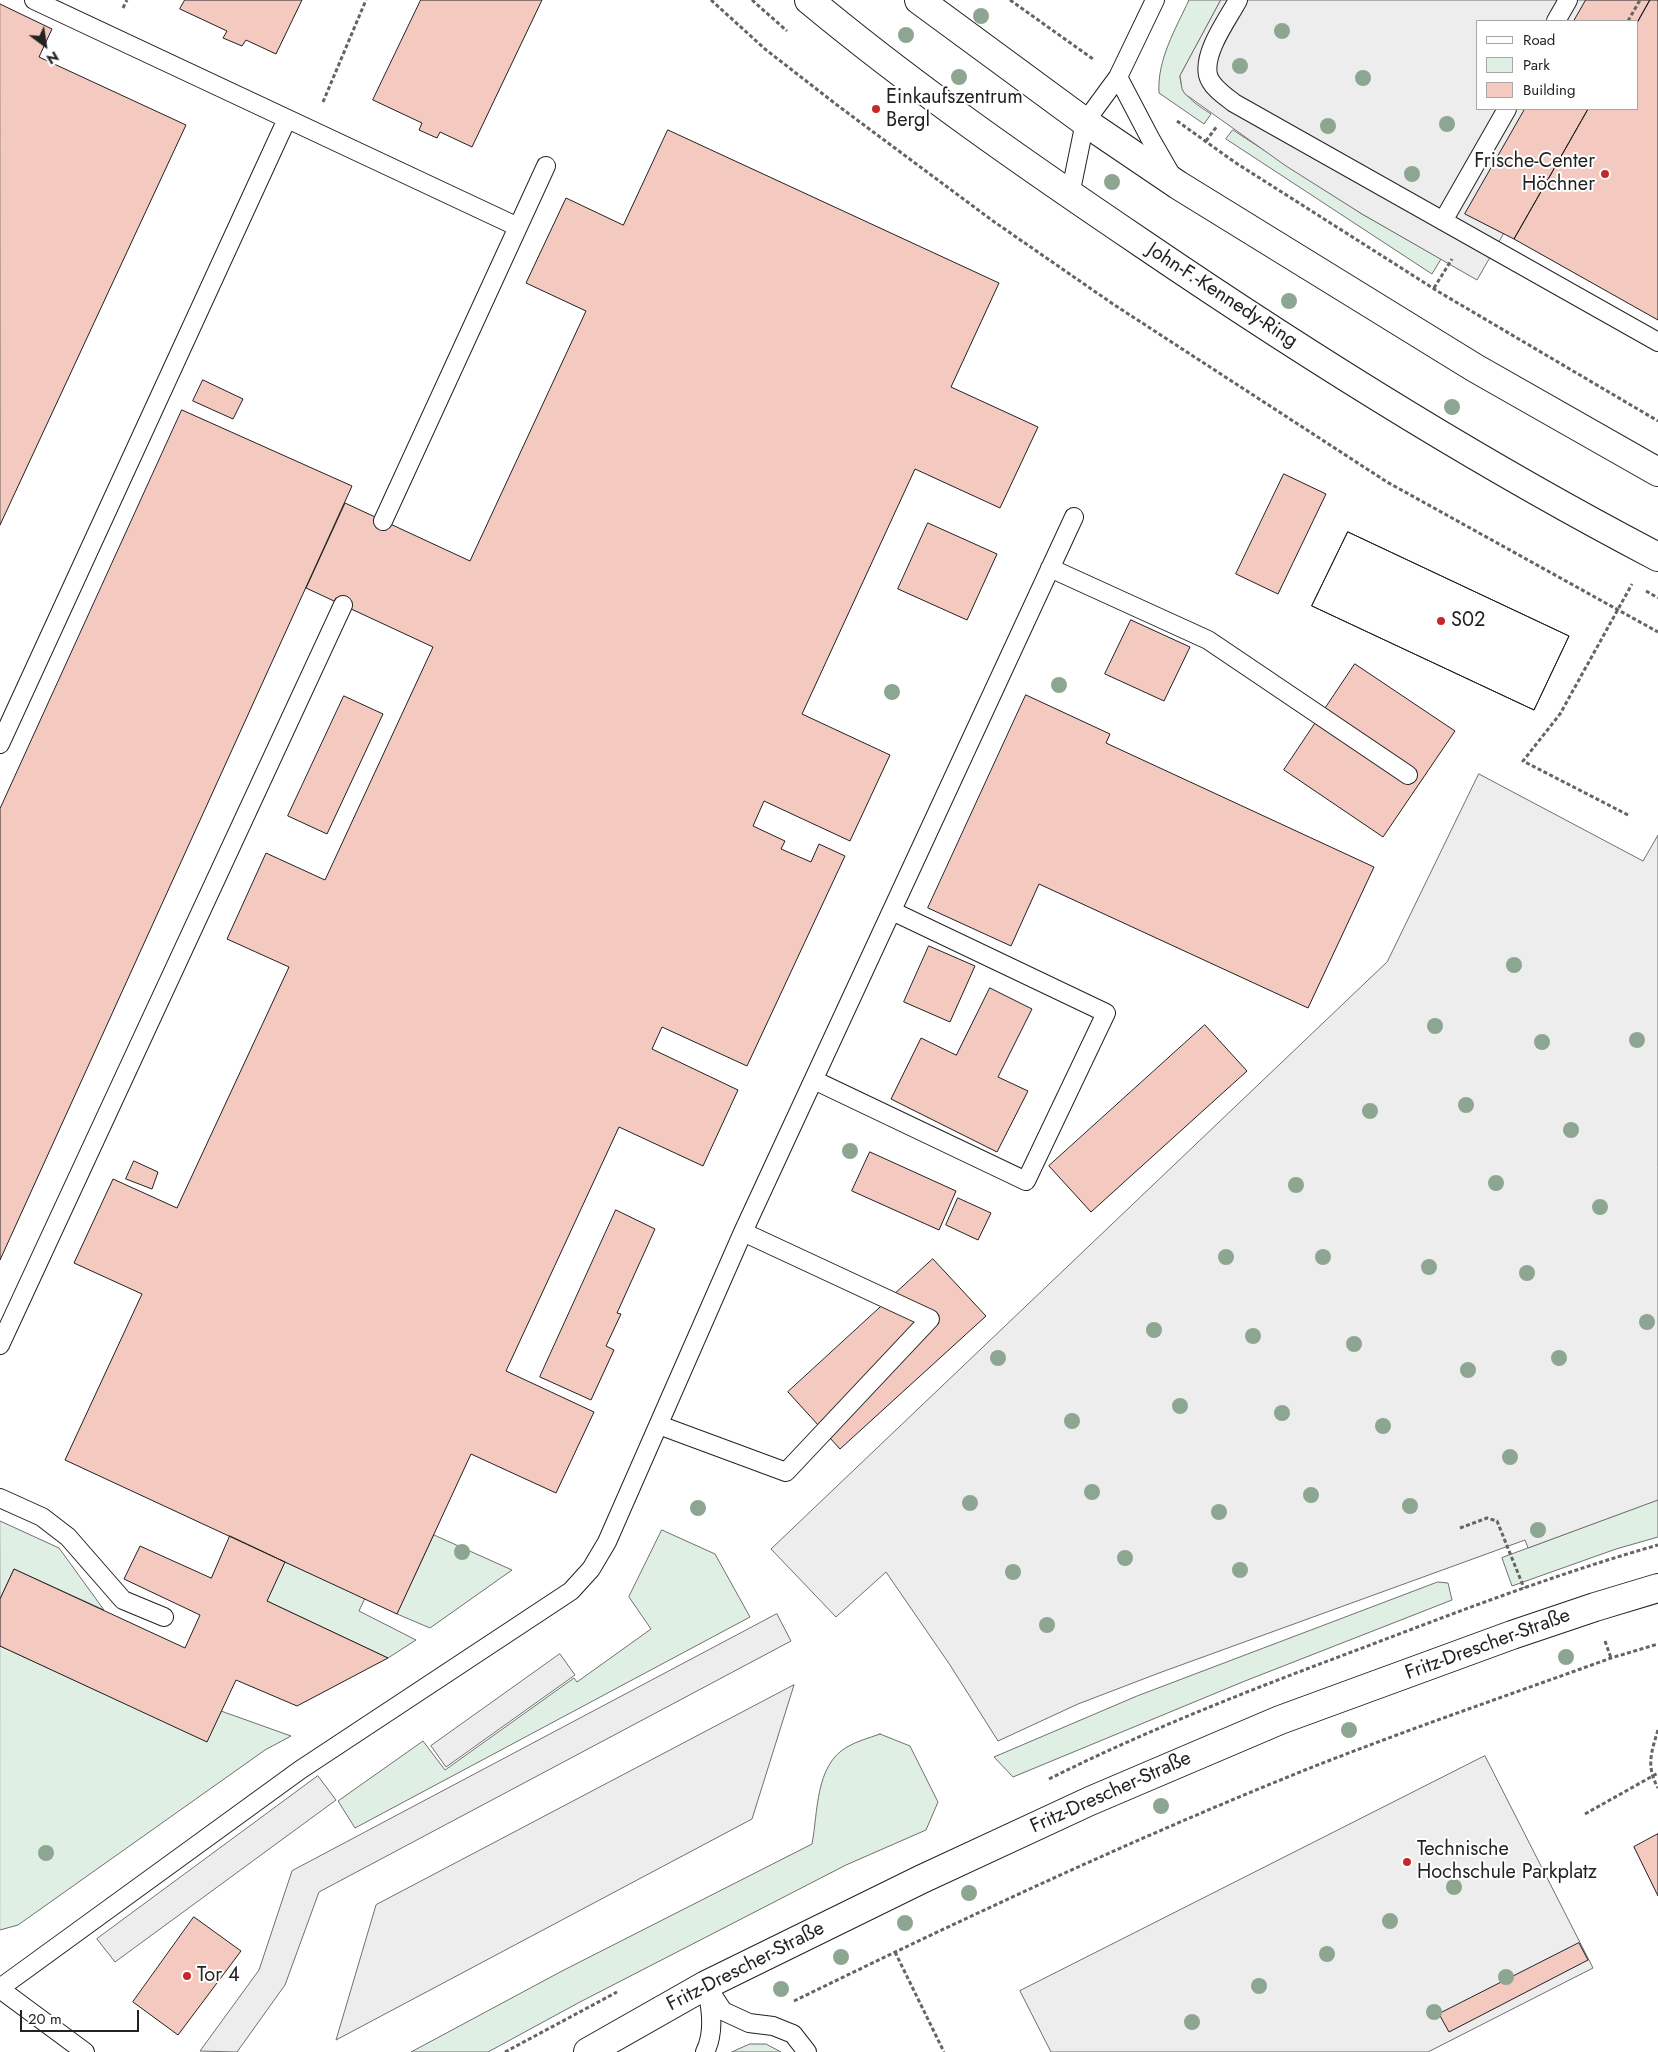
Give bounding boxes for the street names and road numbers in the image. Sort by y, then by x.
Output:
street label: John-F.-Kennedy-Ring [1142,238,1302,354]
street label: Fritz-Drescher-Straße [1402,1604,1574,1686]
street label: Fritz-Drescher-Straße [1027,1747,1195,1839]
street label: Fritz-Drescher-Straße [663,1917,829,2017]

